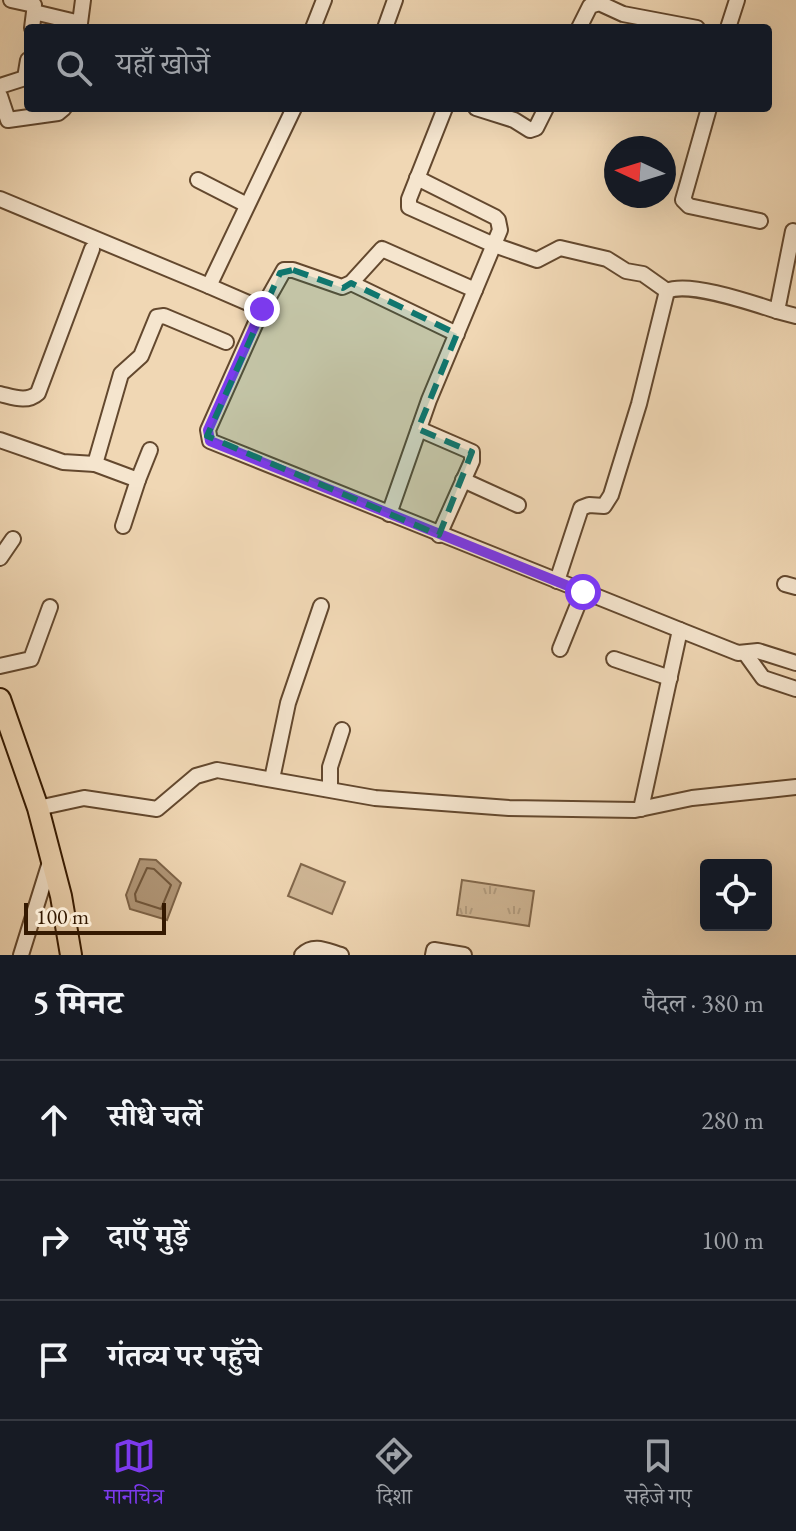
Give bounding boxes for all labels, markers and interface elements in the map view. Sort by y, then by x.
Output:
search box [24,24,772,112]
text: यहाँ खोजें [116,44,210,83]
icon: search [52,46,96,90]
north arrow [604,136,676,208]
route end [244,291,280,327]
route start [565,574,601,610]
map controls [700,859,772,931]
button: locate [700,859,772,931]
scale bar [24,899,166,935]
text: 100 m [36,902,89,931]
text: 5 मिनट [32,980,122,1024]
text: पैदल · 380 m [643,986,764,1020]
text: सीधे चलें [108,1096,202,1135]
icon: ahead [32,1098,76,1142]
text: 280 m [701,1103,764,1137]
text: दाएँ मुड़ें [108,1216,189,1255]
icon: right [32,1218,76,1262]
text: 100 m [701,1223,764,1257]
text: गंतव्य पर पहुँचे [108,1336,261,1375]
icon: arrive [32,1338,76,1382]
tab: मानचित्र [104,1434,164,1518]
tab: दिशा [372,1434,416,1518]
tab: सहेजे गए [625,1434,692,1518]

